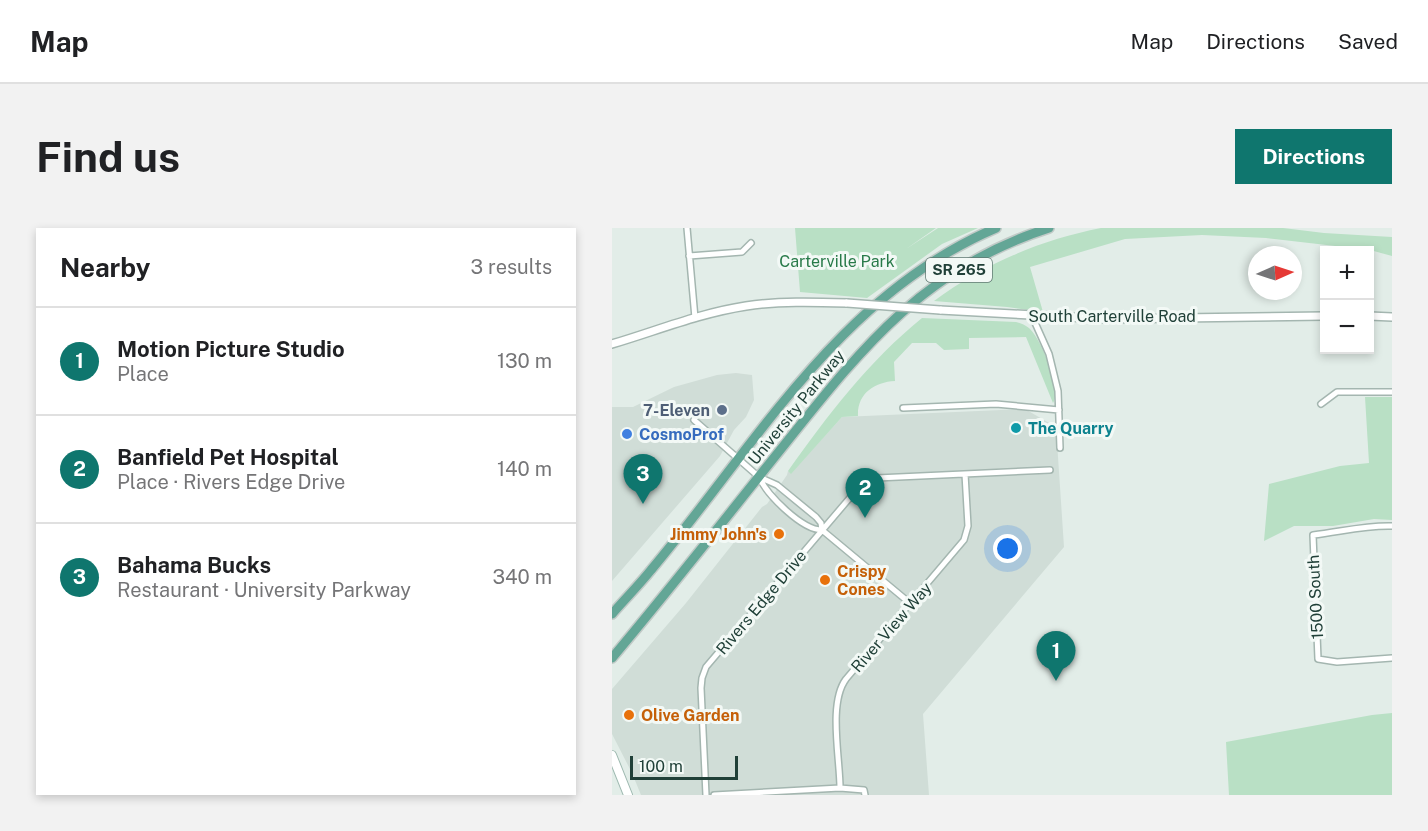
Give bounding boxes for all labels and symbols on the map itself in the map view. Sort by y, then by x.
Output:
north arrow [1248,246,1302,300]
park label: Carterville Park [779,252,895,271]
road number: SR 265 [926,258,992,282]
street label: South Carterville Road [1028,307,1196,326]
street label: University Parkway [744,346,849,468]
place label: 7-Eleven [643,401,710,420]
marker: 7-Eleven [715,403,729,417]
place label: The Quarry [1028,419,1113,438]
marker: The Quarry [1009,421,1023,435]
place label: CosmoProf [639,425,724,444]
marker: CosmoProf [620,427,634,441]
pin: 3 [624,454,663,504]
pin: 2 [846,468,884,518]
place label: Jimmy John's [670,525,767,544]
marker: Jimmy John's [772,527,786,541]
your location [993,534,1022,563]
street label: Rivers Edge Drive [712,546,810,658]
street label: 1500 South [1304,554,1327,640]
place label: Crispy Cones [837,562,886,599]
marker: Crispy Cones [818,573,832,587]
street label: River View Way [847,578,936,676]
pin: 1 [1036,632,1076,681]
place label: Olive Garden [641,706,740,725]
marker: Olive Garden [622,708,636,722]
scale bar [630,753,738,780]

